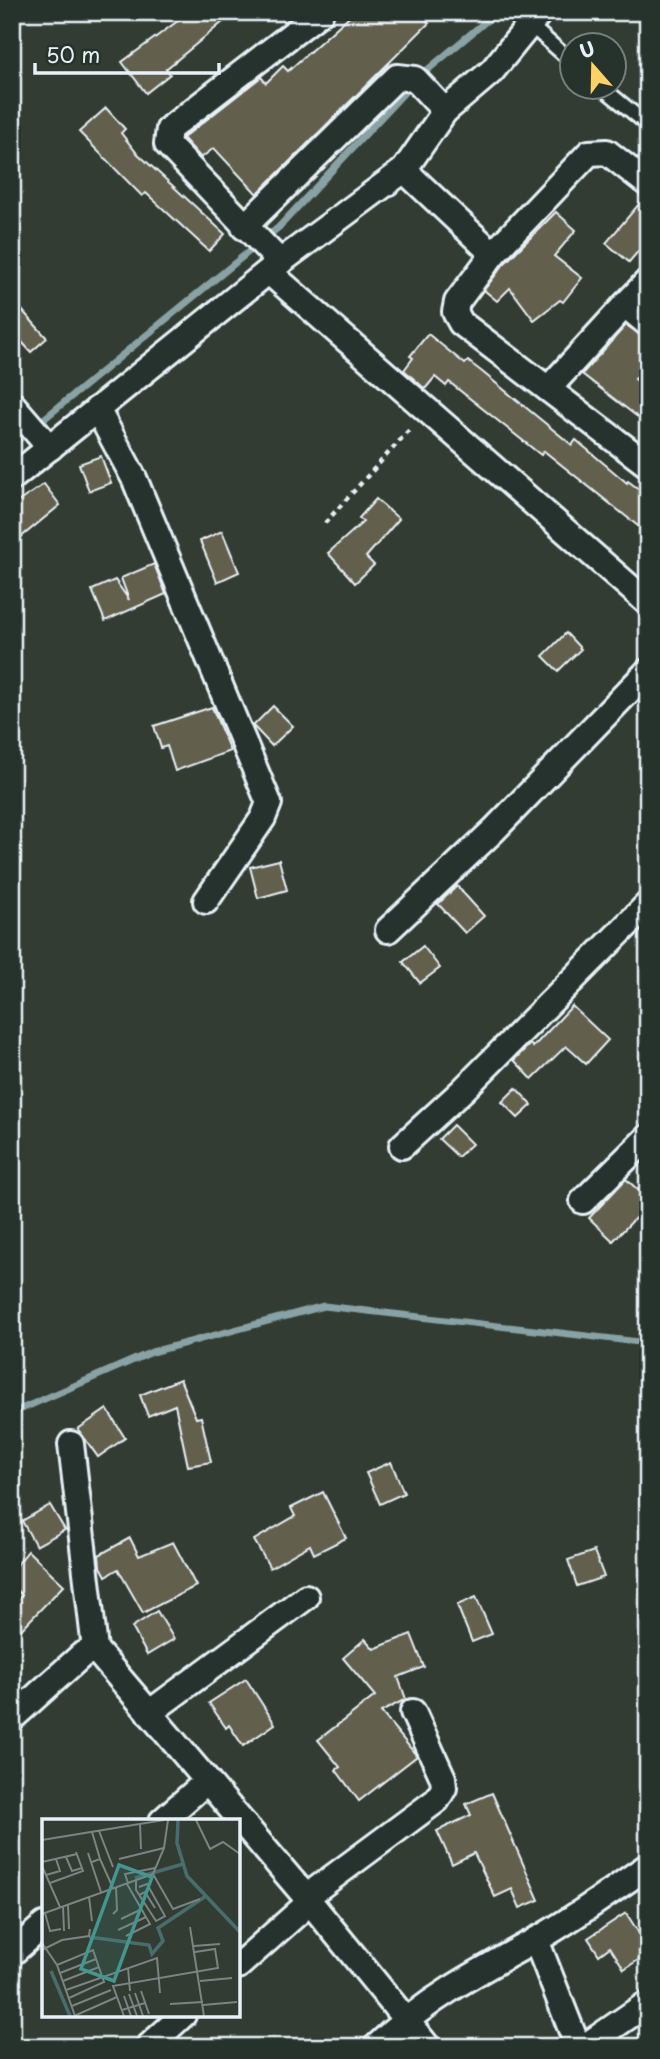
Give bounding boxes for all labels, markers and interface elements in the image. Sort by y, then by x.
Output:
scale bar [35,32,219,76]
north arrow [558,32,628,102]
text: U [575,33,598,65]
text: 50 m [46,38,100,70]
inset map [42,1819,240,2017]

